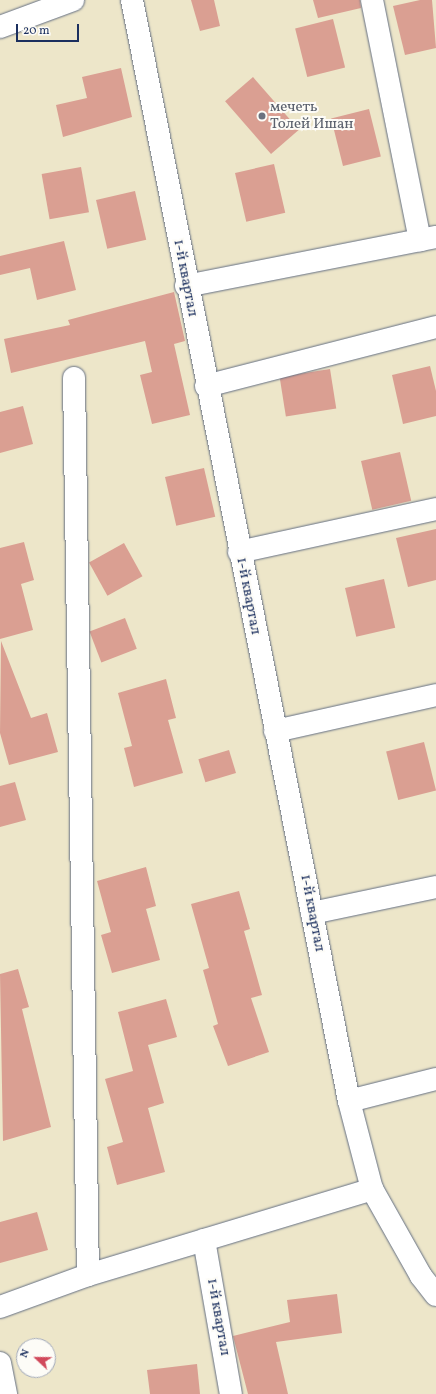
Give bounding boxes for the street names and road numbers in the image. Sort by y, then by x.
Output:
street label: 1-й квартал [169,238,201,318]
street label: 1-й квартал [232,556,264,636]
street label: 1-й квартал [296,873,328,953]
street label: 1-й квартал [202,1277,234,1357]

